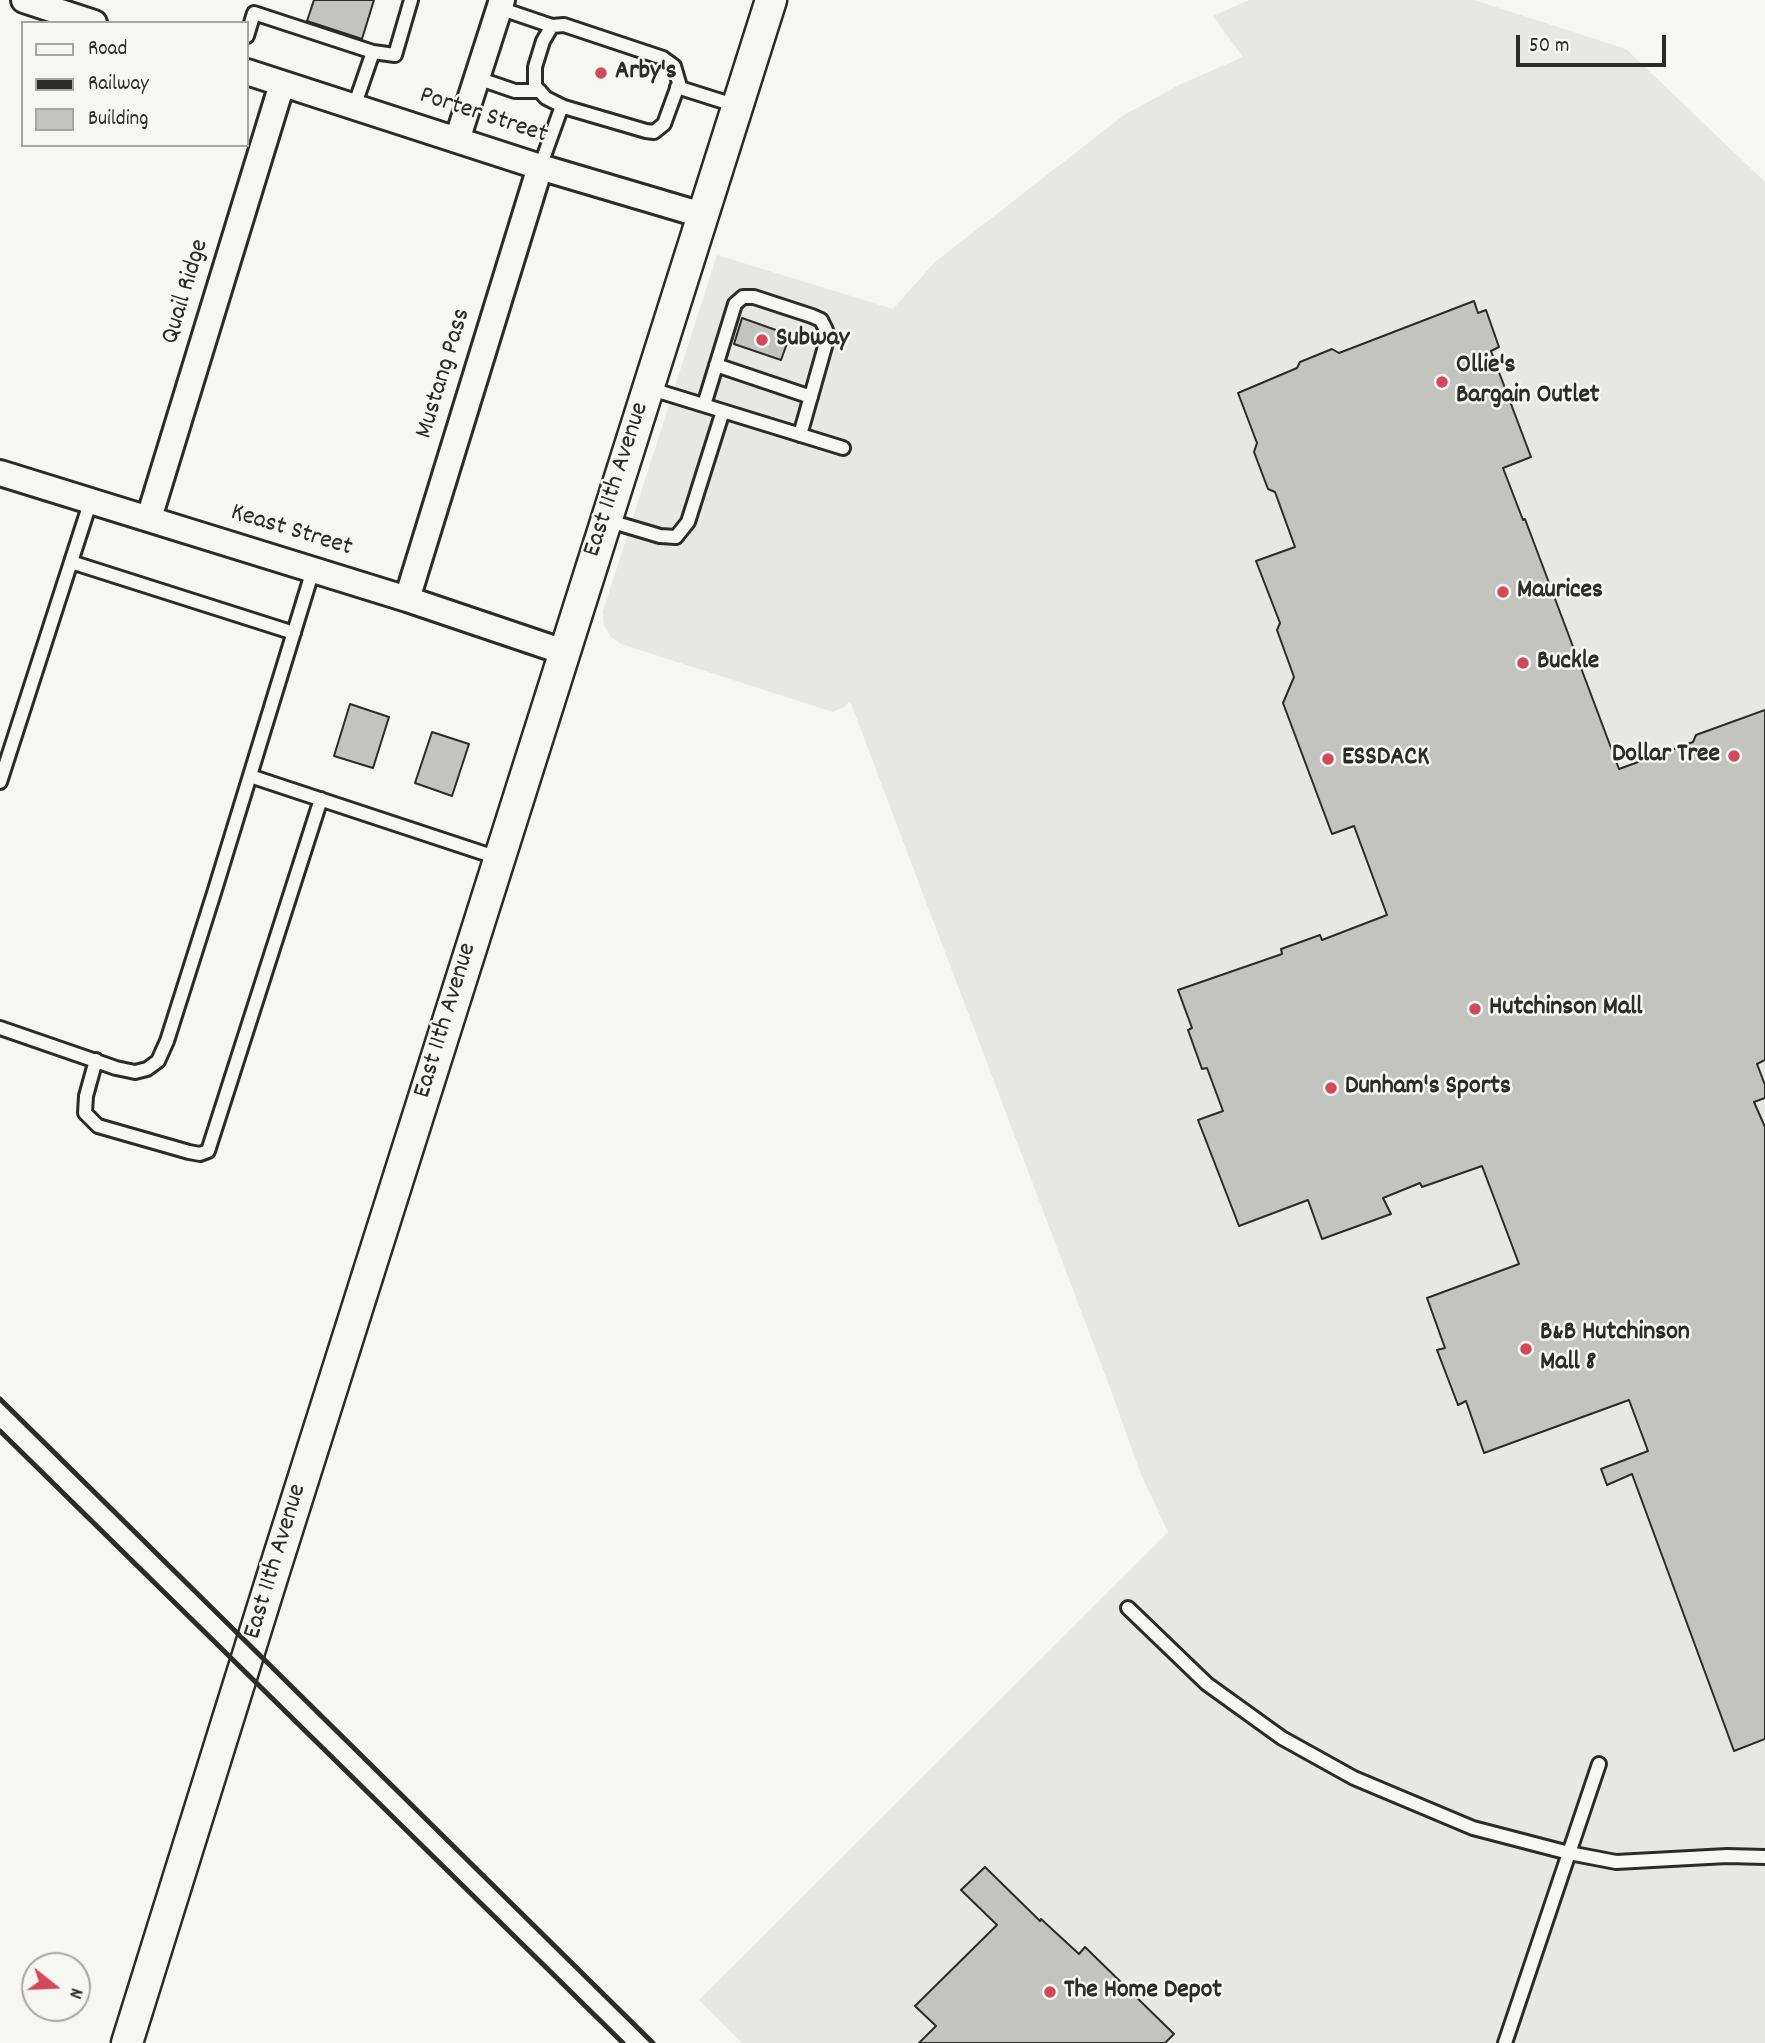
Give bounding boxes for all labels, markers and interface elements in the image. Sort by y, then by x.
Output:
legend [21,21,248,147]
scale bar [1520,21,1670,65]
text: 50 m [1529,32,1569,62]
text: Road [88,35,127,65]
place label: Arby's [615,57,677,89]
marker: Arby's [593,65,609,81]
text: Railway [88,70,149,100]
street label: Porter Street [415,82,551,152]
text: Building [88,105,148,135]
street label: Quail Ridge [156,236,218,348]
street label: Mustang Pass [410,305,480,443]
place label: Subway [776,324,849,356]
marker: Subway [754,332,770,348]
place label: Ollie's Bargain Outlet [1456,351,1599,412]
marker: Ollie's Bargain Outlet [1434,374,1450,390]
street label: East 11th Avenue [578,399,658,561]
street label: Keast Street [227,499,355,565]
place label: Maurices [1517,576,1603,608]
marker: Maurices [1495,584,1511,600]
place label: Buckle [1537,647,1599,679]
marker: Buckle [1515,655,1531,671]
place label: Dollar Tree [1612,740,1720,772]
place label: ESSDACK [1342,743,1429,775]
marker: Dollar Tree [1726,748,1742,764]
marker: ESSDACK [1320,751,1336,767]
street label: East 11th Avenue [409,940,485,1102]
place label: Hutchinson Mall [1489,993,1643,1025]
marker: Hutchinson Mall [1467,1001,1483,1017]
place label: Dunham's Sports [1345,1072,1511,1104]
marker: Dunham's Sports [1323,1080,1339,1096]
place label: B&B Hutchinson Mall 8 [1540,1318,1690,1380]
marker: B&B Hutchinson Mall 8 [1518,1341,1534,1357]
street label: East 11th Avenue [239,1481,315,1643]
north arrow [21,1952,91,2022]
place label: The Home Depot [1064,1976,1222,2008]
text: N [60,1984,89,2002]
marker: The Home Depot [1042,1984,1058,2000]

